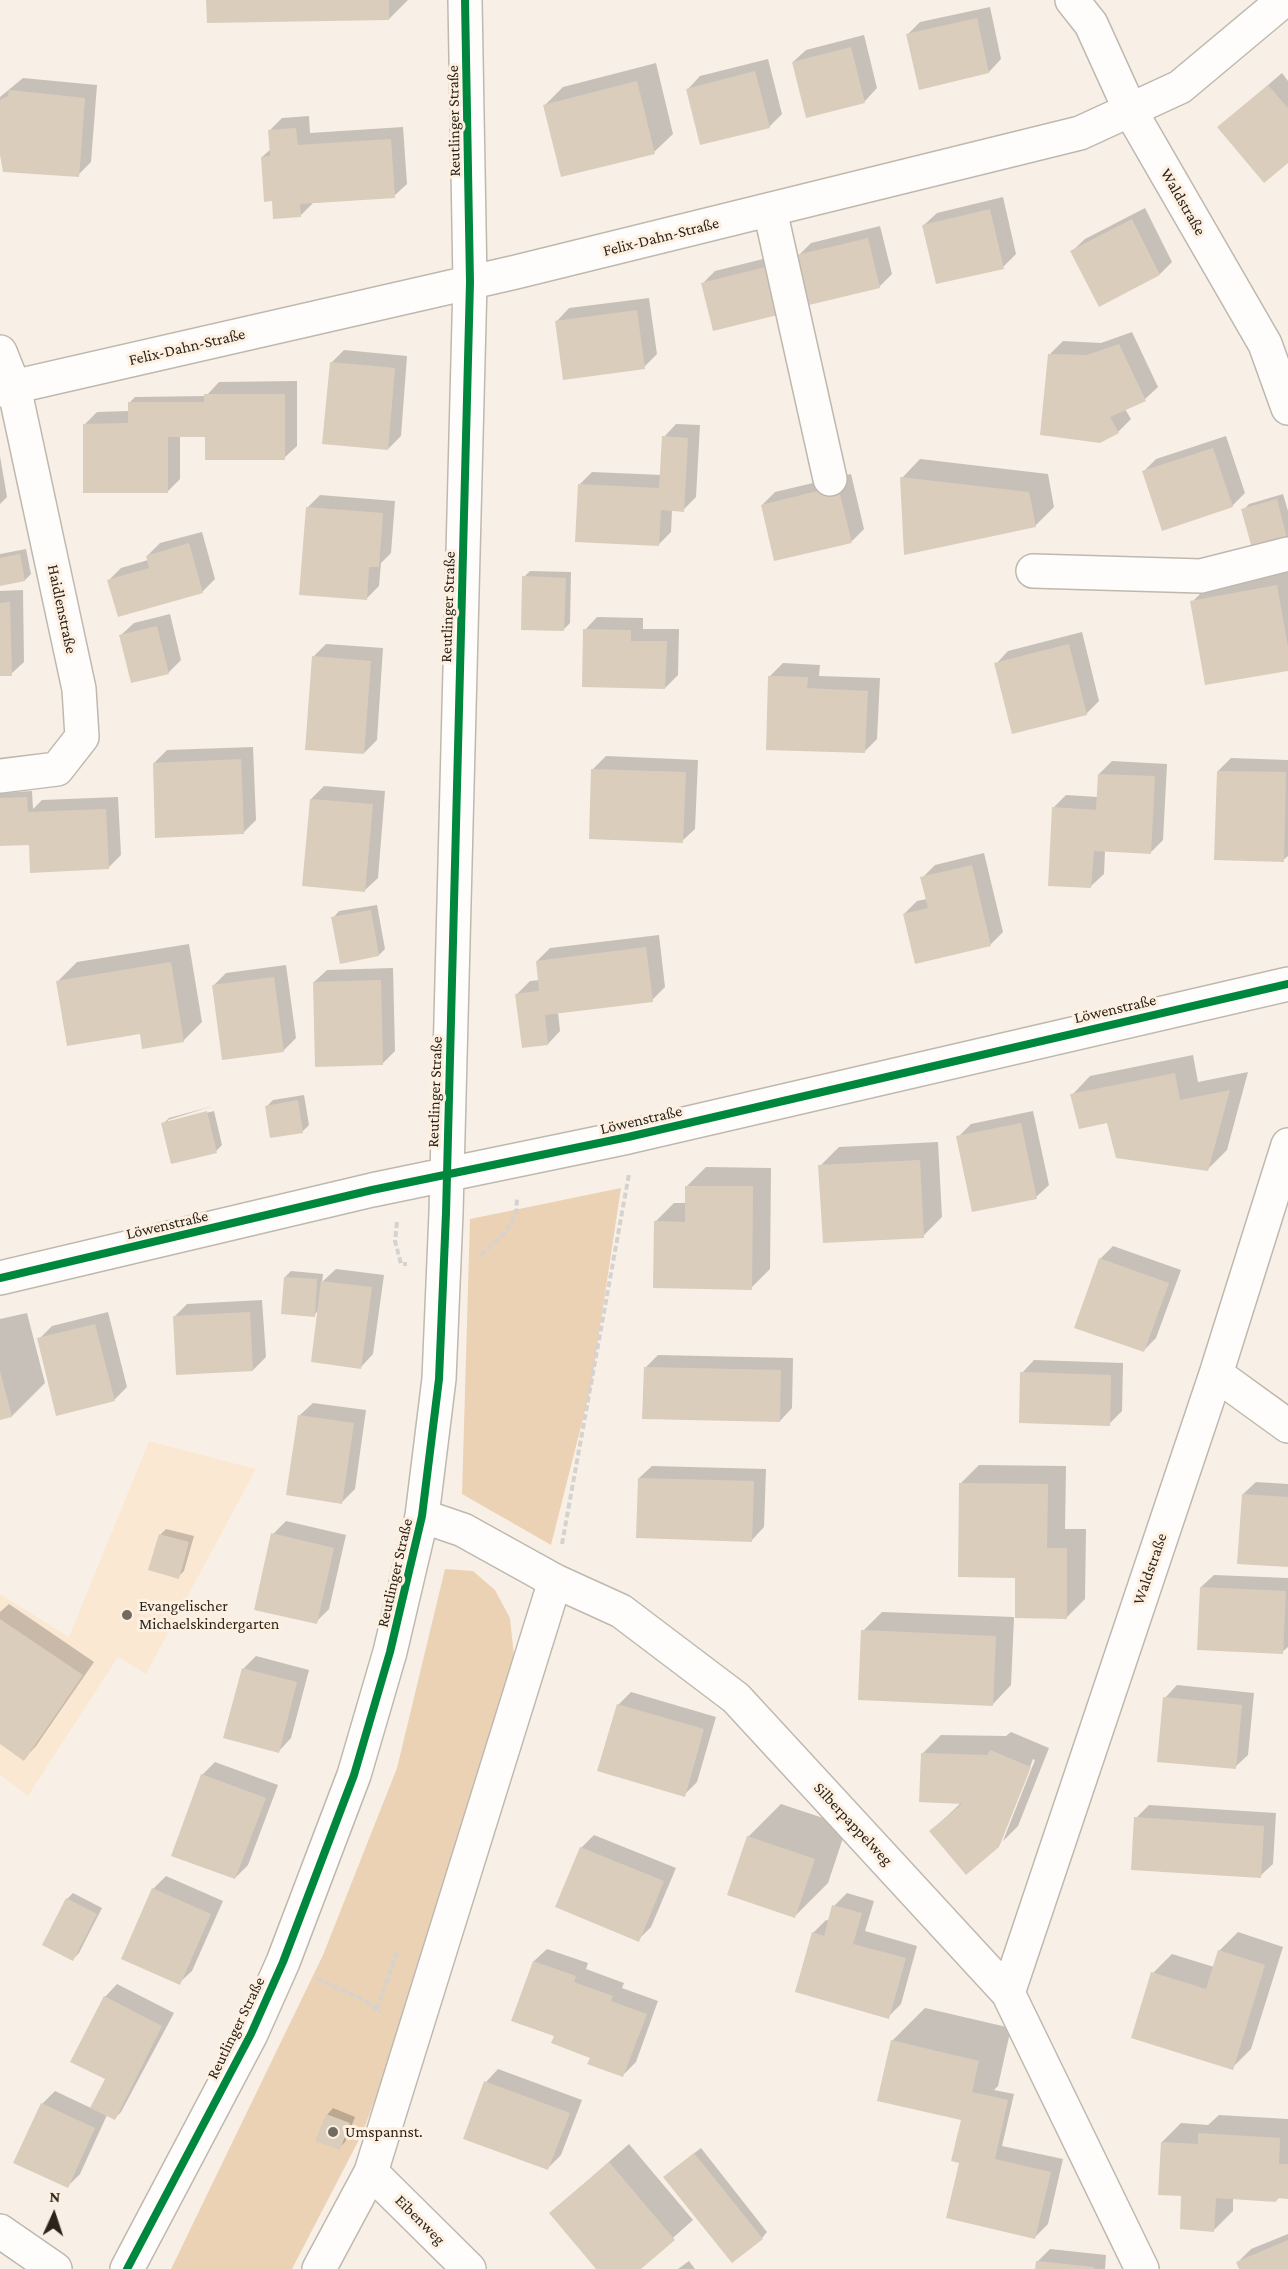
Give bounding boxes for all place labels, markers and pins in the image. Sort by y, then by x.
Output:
place label: Evangelischer Michaelskindergarten [139,1596,279,1634]
marker: Evangelischer Michaelskindergarten [120,1608,134,1622]
place label: Umspannst. [345,2122,423,2142]
marker: Umspannst. [326,2125,340,2139]

